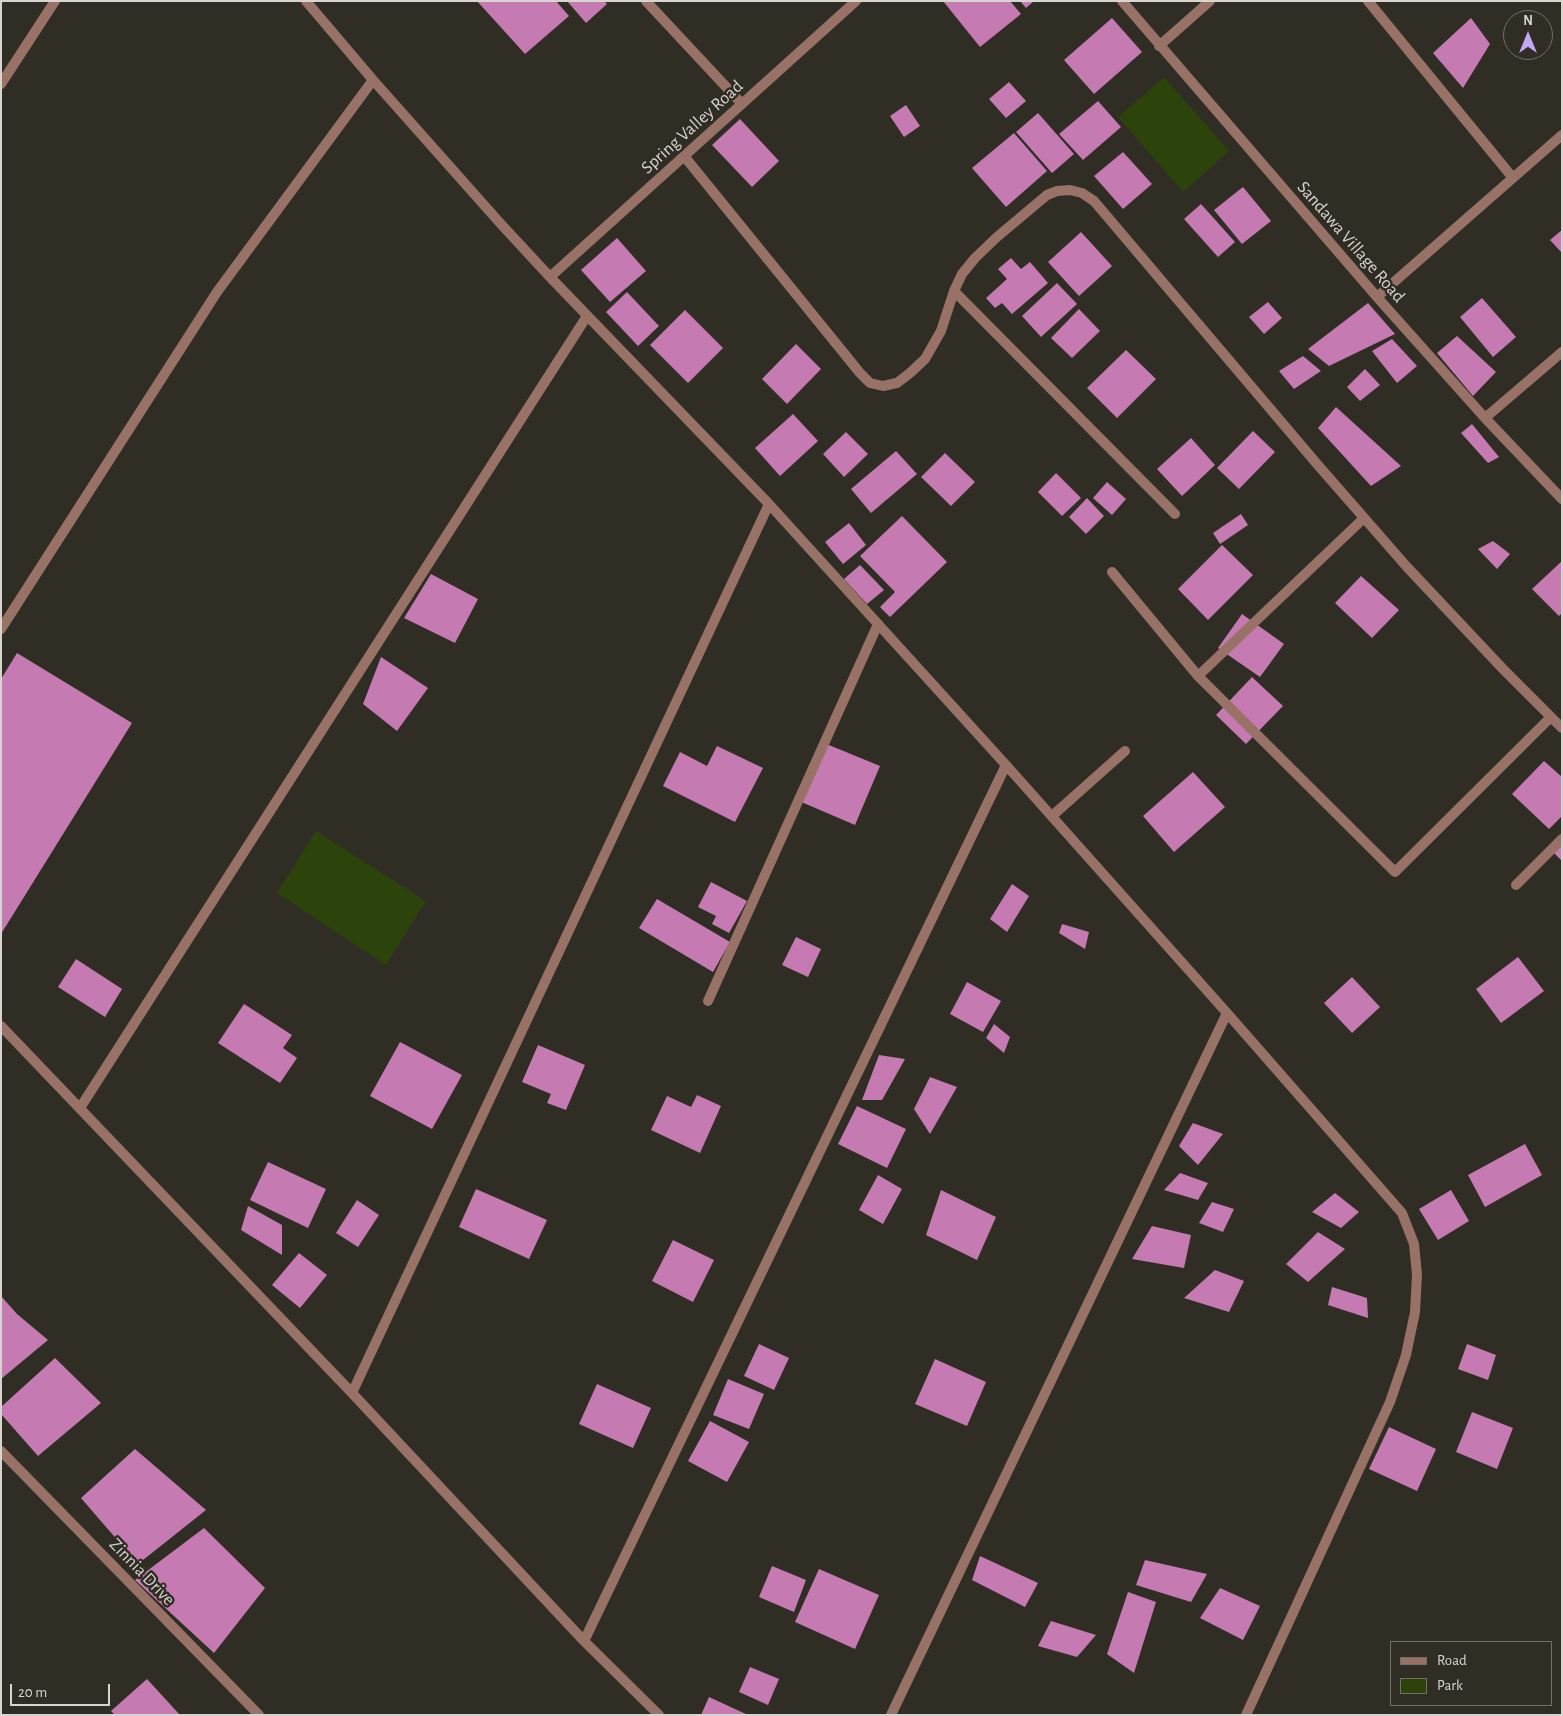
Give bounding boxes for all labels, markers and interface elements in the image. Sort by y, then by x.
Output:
north arrow [1503,10,1553,60]
text: N [1523,14,1533,28]
street label: Spring Valley Road [637,76,747,178]
street label: Sandawa Village Road [1292,177,1410,307]
street label: Zinnia Drive [105,1534,179,1610]
legend [1390,1641,1553,1706]
text: Road [1437,1653,1467,1668]
scale bar [12,1674,112,1706]
text: Park [1437,1678,1463,1693]
text: 20 m [18,1685,47,1700]

